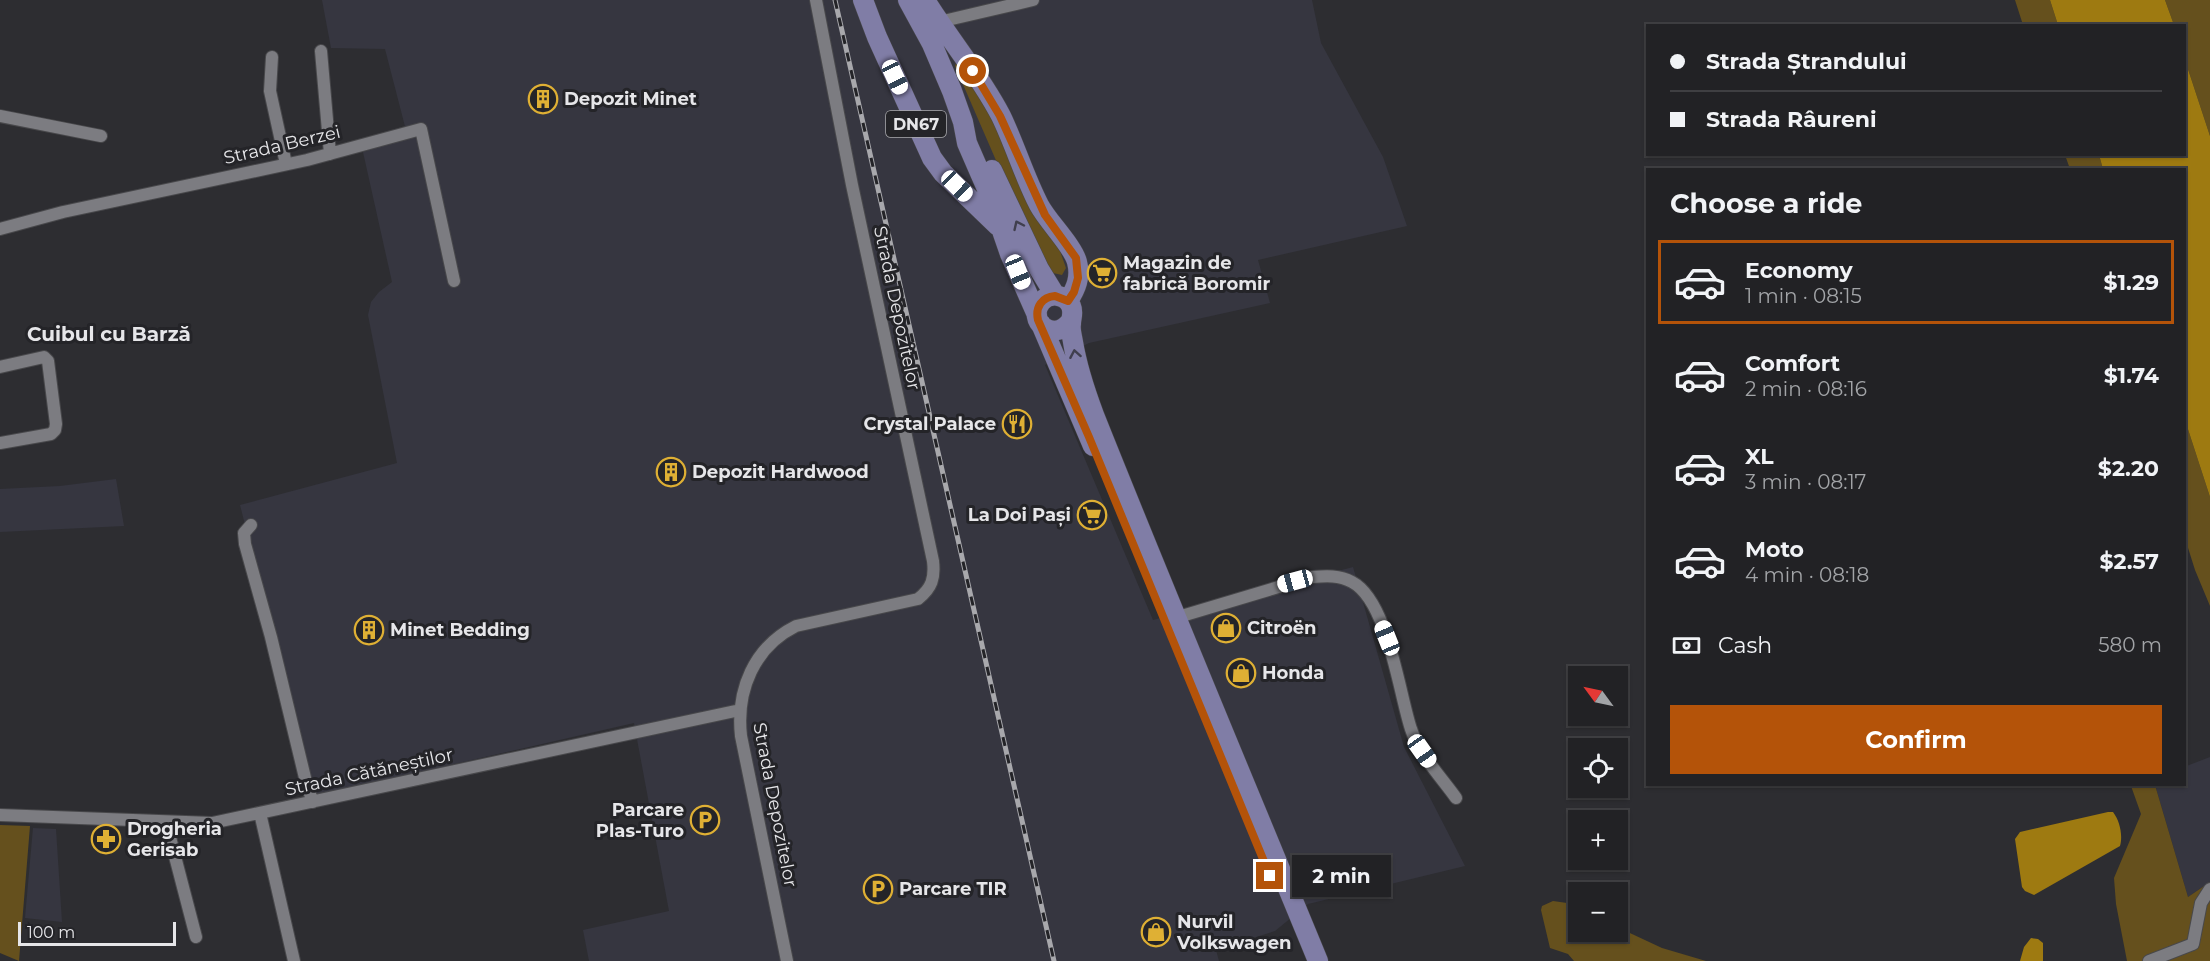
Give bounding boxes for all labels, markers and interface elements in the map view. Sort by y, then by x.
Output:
text: Strada Ștrandului [1706,48,1907,75]
car [879,57,911,97]
route start [959,57,986,84]
building icon: Depozit Minet [527,83,559,115]
place label: Depozit Minet [564,88,697,110]
text: Strada Râureni [1706,106,1877,133]
road number: DN67 [886,111,946,137]
street label: Strada Berzei [221,121,343,169]
car [938,167,976,205]
text: Choose a ride [1670,187,1862,220]
one-way arrow [1014,221,1026,232]
street label: Strada Depozitelor [869,224,925,392]
car [1003,252,1033,292]
place label: Magazin de fabrică Boromir [1123,252,1271,295]
icon: car [1673,255,1727,309]
supermarket icon: Magazin de fabrică Boromir [1086,257,1118,289]
text: Economy [1745,257,1853,284]
text: $1.29 [2104,269,2159,296]
text: 1 min · 08:15 [1745,284,1862,308]
district label: Cuibul cu Barză [27,322,191,346]
icon: car [1673,348,1727,402]
one-way arrow [1069,349,1082,359]
text: Comfort [1745,350,1840,377]
text: $1.74 [2104,362,2159,389]
text: 2 min · 08:16 [1745,377,1867,401]
restaurant icon: Crystal Palace [1001,408,1033,440]
place label: Crystal Palace [863,413,996,435]
icon: car [1673,441,1727,495]
text: XL [1745,443,1774,470]
text: $2.20 [2098,455,2159,482]
building icon: Depozit Hardwood [655,456,687,488]
place label: Depozit Hardwood [692,461,869,483]
text: 3 min · 08:17 [1745,470,1866,494]
supermarket icon: La Doi Pași [1076,499,1108,531]
place label: La Doi Pași [968,504,1071,527]
icon: car [1673,534,1727,588]
text: Moto [1745,536,1804,563]
text: $2.57 [2100,548,2159,575]
text: 4 min · 08:18 [1745,563,1869,587]
car [1275,568,1315,594]
shop icon: Citroën [1210,612,1242,644]
building icon: Minet Bedding [353,614,385,646]
place label: Citroën [1247,617,1316,639]
car [1372,618,1402,658]
place label: Minet Bedding [390,619,530,641]
icon: cash [1670,629,1703,662]
text: Cash [1718,632,1772,659]
text: 580 m [2098,633,2162,657]
shop icon: Honda [1225,657,1257,689]
place label: Honda [1262,662,1324,684]
north arrow [1568,666,1628,726]
map controls [1568,666,1628,942]
button: Confirm [1670,705,2162,774]
street label: Strada Depozitelor [748,721,802,889]
car [1404,731,1440,771]
button: locate [1568,738,1628,798]
street label: Strada Cătăneștilor [283,743,455,802]
place label: Parcare Plas-Turo [596,799,684,842]
parking icon: Parcare Plas-Turo [689,804,721,836]
button: + [1568,810,1628,870]
place label: Drogheria Gerisab [127,818,222,861]
pharmacy icon: Drogheria Gerisab [90,823,122,855]
callout: 2 min [1291,855,1390,897]
route end [1256,862,1283,889]
text: 2 min [1312,864,1371,888]
parking icon: Parcare TIR [862,873,894,905]
place label: Parcare TIR [899,878,1007,900]
button: − [1568,882,1628,942]
place label: Nurvil Volkswagen [1176,911,1292,954]
shop icon: Nurvil Volkswagen [1140,916,1172,948]
scale bar [18,919,176,946]
text: 100 m [27,923,75,942]

